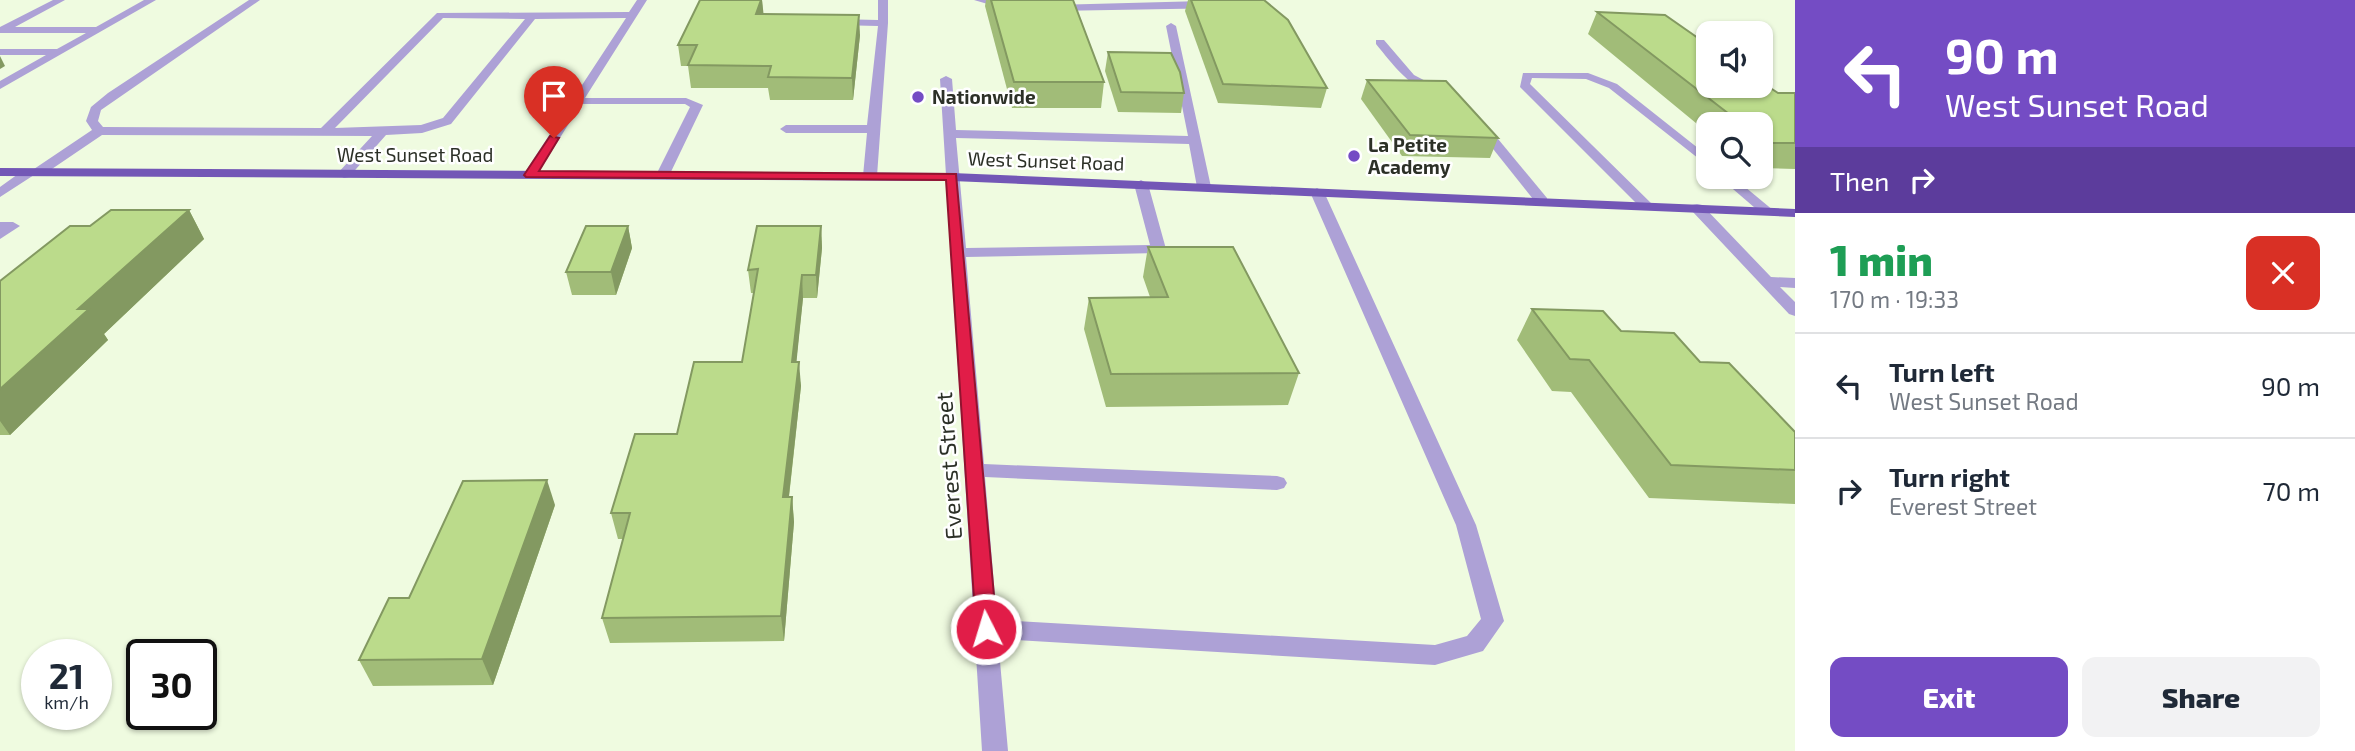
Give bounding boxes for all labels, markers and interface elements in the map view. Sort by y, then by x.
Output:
map controls [1696,21,1773,189]
button: sound [1696,21,1773,98]
text: 90 m [1945,25,2059,84]
icon: left [1830,28,1921,119]
pin [524,66,584,138]
icon: arrive [535,77,573,115]
place label: Nationwide [932,85,1036,108]
text: West Sunset Road [1945,85,2209,123]
marker: Nationwide [910,89,926,105]
button: search [1696,112,1773,189]
place label: La Petite Academy [1368,133,1451,179]
street label: West Sunset Road [337,143,493,166]
street label: West Sunset Road [967,146,1125,175]
marker: La Petite Academy [1346,148,1362,164]
icon: right [1903,161,1941,199]
text: Then [1830,165,1889,196]
text: 1 min [1830,234,1933,284]
button: close [2246,236,2320,310]
text: 170 m · 19:33 [1830,285,1959,313]
text: Turn left [1889,356,1995,387]
icon: left [1830,367,1868,405]
text: 90 m [2261,370,2320,401]
text: West Sunset Road [1889,387,2079,415]
street label: Everest Street [929,391,967,541]
text: Turn right [1889,461,2010,492]
icon: right [1830,472,1868,510]
text: 70 m [2262,475,2320,506]
text: Everest Street [1889,492,2037,520]
position arrow [949,592,1023,666]
speed limit sign: 30 [126,639,217,730]
text: 21 [49,654,84,696]
button: Exit [1830,657,2068,737]
button: Share [2082,657,2320,737]
text: km/h [44,691,89,713]

